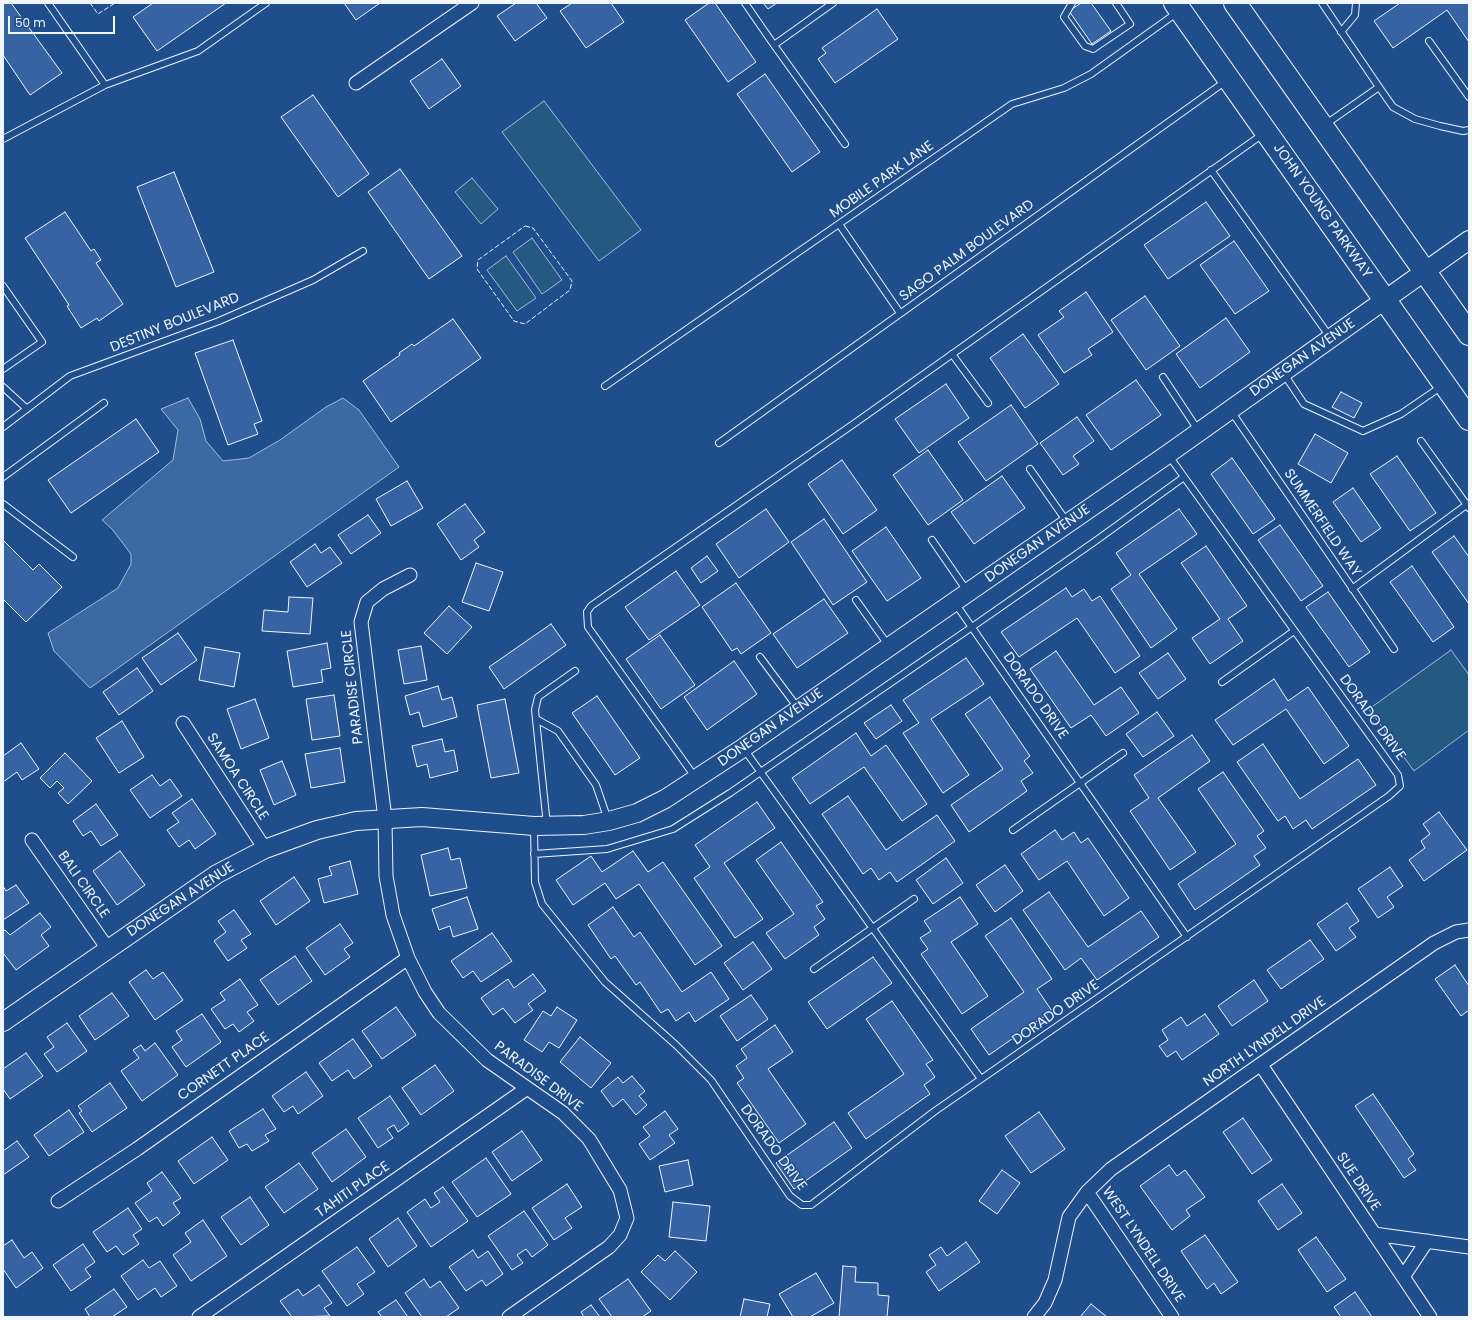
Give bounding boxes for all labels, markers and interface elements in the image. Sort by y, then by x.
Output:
scale bar [10,8,117,34]
text: 50 m [15,14,46,31]
street label: MOBILE PARK LANE [827,138,937,222]
street label: JOHN YOUNG PARKWAY [1269,140,1375,282]
street label: SAGO PALM BOULEVARD [896,197,1038,305]
street label: DESTINY BOULEVARD [108,289,242,357]
street label: DONEGAN AVENUE [1247,315,1359,401]
street label: SUMMERFIELD WAY [1280,466,1364,580]
street label: DONEGAN AVENUE [982,501,1094,587]
street label: PARADISE CIRCLE [339,629,367,745]
street label: DORADO DRIVE [999,649,1071,743]
street label: DORADO DRIVE [1335,672,1409,764]
street label: DONEGAN AVENUE [715,685,827,771]
street label: SAMOA CIRCLE [203,730,271,824]
street label: BALI CIRCLE [54,848,112,922]
street label: DONEGAN AVENUE [124,859,238,941]
street label: DORADO DRIVE [1009,977,1103,1049]
street label: NORTH LYNDELL DRIVE [1200,993,1330,1091]
street label: CORNETT PLACE [175,1029,273,1105]
street label: PARADISE DRIVE [490,1038,586,1116]
street label: DORADO DRIVE [736,1102,810,1194]
street label: SUE DRIVE [1332,1149,1384,1215]
street label: TAHITI PLACE [313,1158,393,1222]
street label: WEST LYNDELL DRIVE [1098,1184,1188,1306]

